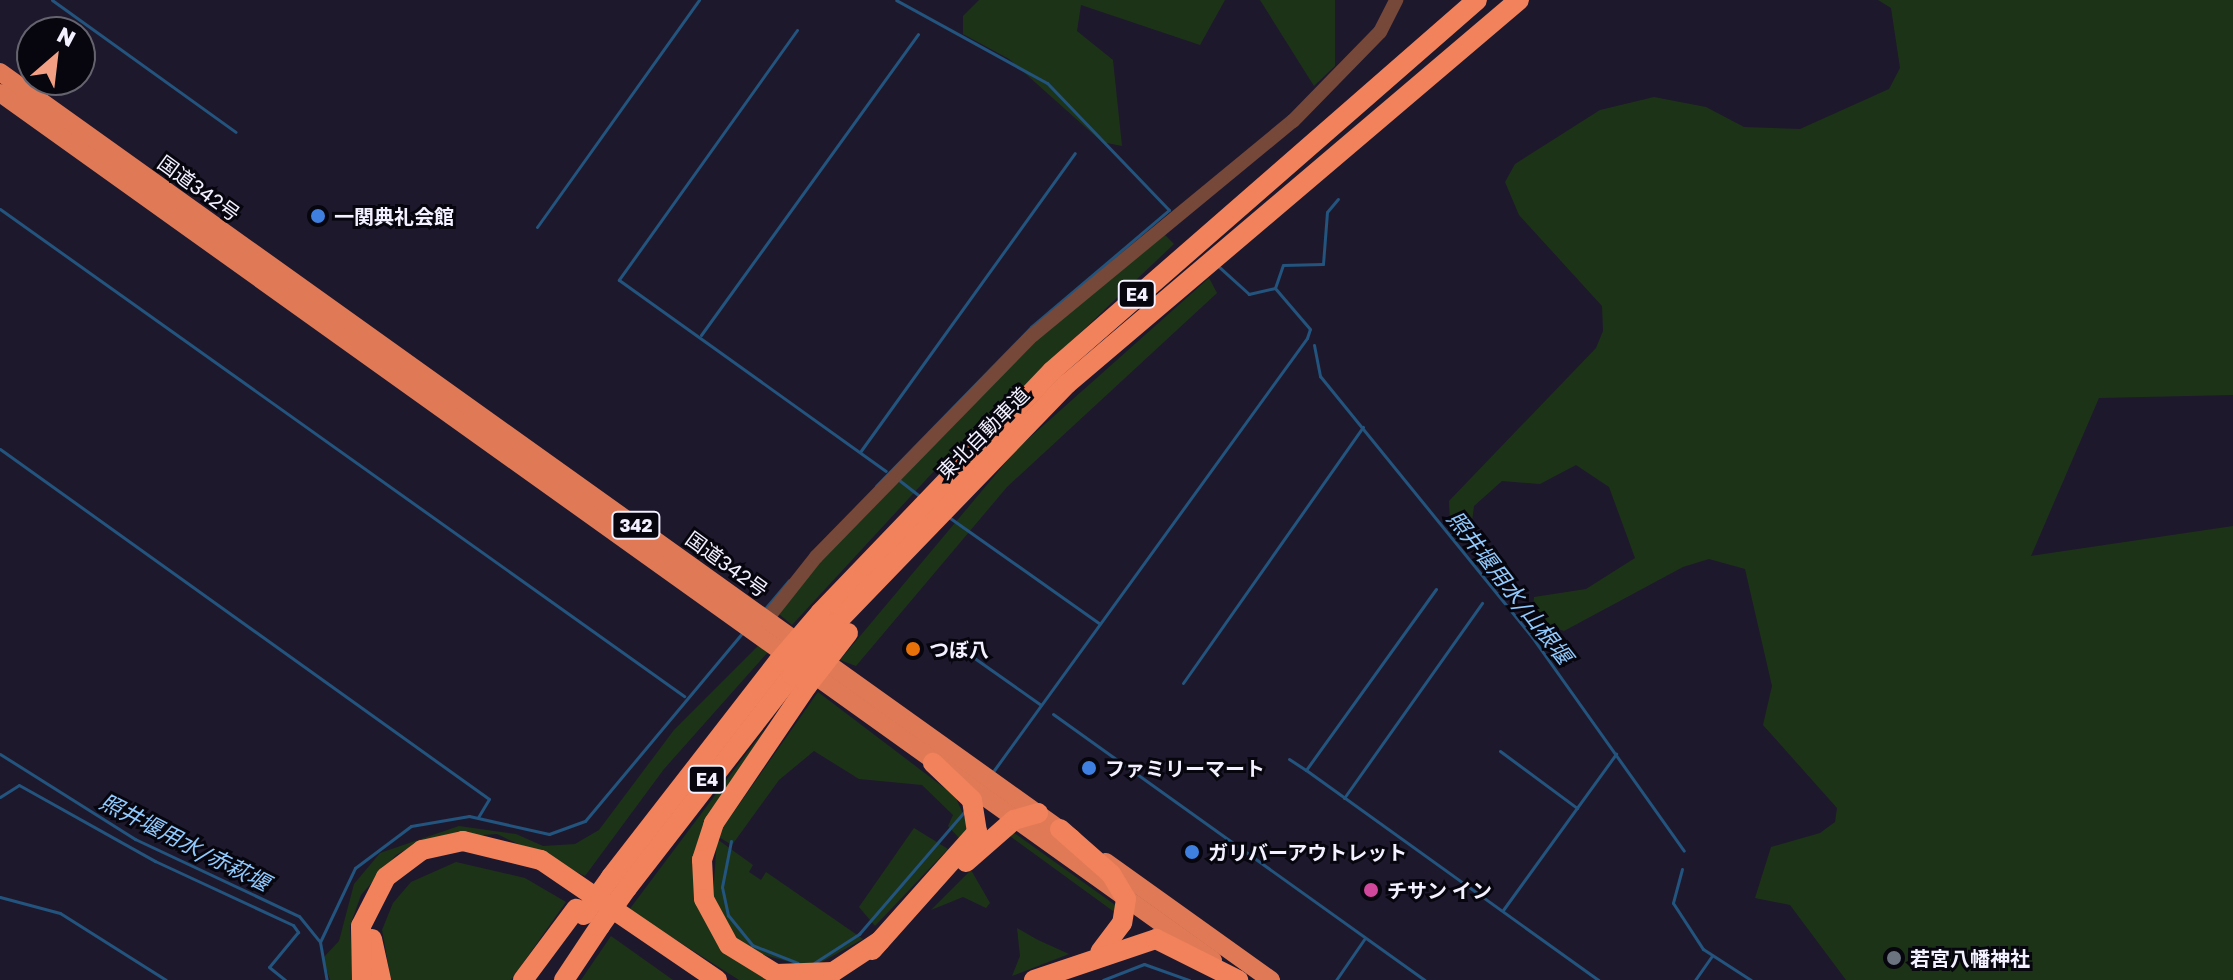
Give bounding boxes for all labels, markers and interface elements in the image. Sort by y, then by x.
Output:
north arrow [16,16,96,96]
text: N [53,20,80,52]
street label: 国道342号 [153,150,245,226]
place label: 一関典礼会館 [334,204,454,228]
marker: 一関典礼会館 [309,207,327,225]
road number: E4 [1117,280,1157,308]
street label: 東北自動車道 [932,382,1034,484]
water label: 照井堰用水/山根堰 [1442,505,1578,669]
road number: 342 [610,511,662,539]
street label: 国道342号 [681,526,773,602]
place label: つぼ八 [929,637,989,661]
marker: つぼ八 [904,640,922,658]
place label: ファミリーマート [1105,756,1265,780]
marker: ファミリーマート [1080,759,1098,777]
road number: E4 [687,765,727,793]
water label: 照井堰用水/赤萩堰 [96,788,274,896]
place label: ガリバーアウトレット [1208,840,1408,864]
marker: ガリバーアウトレット [1183,843,1201,861]
place label: チサン イン [1387,878,1492,902]
marker: チサン イン [1362,881,1380,899]
place label: 若宮八幡神社 [1910,946,2030,970]
marker: 若宮八幡神社 [1885,949,1903,967]

